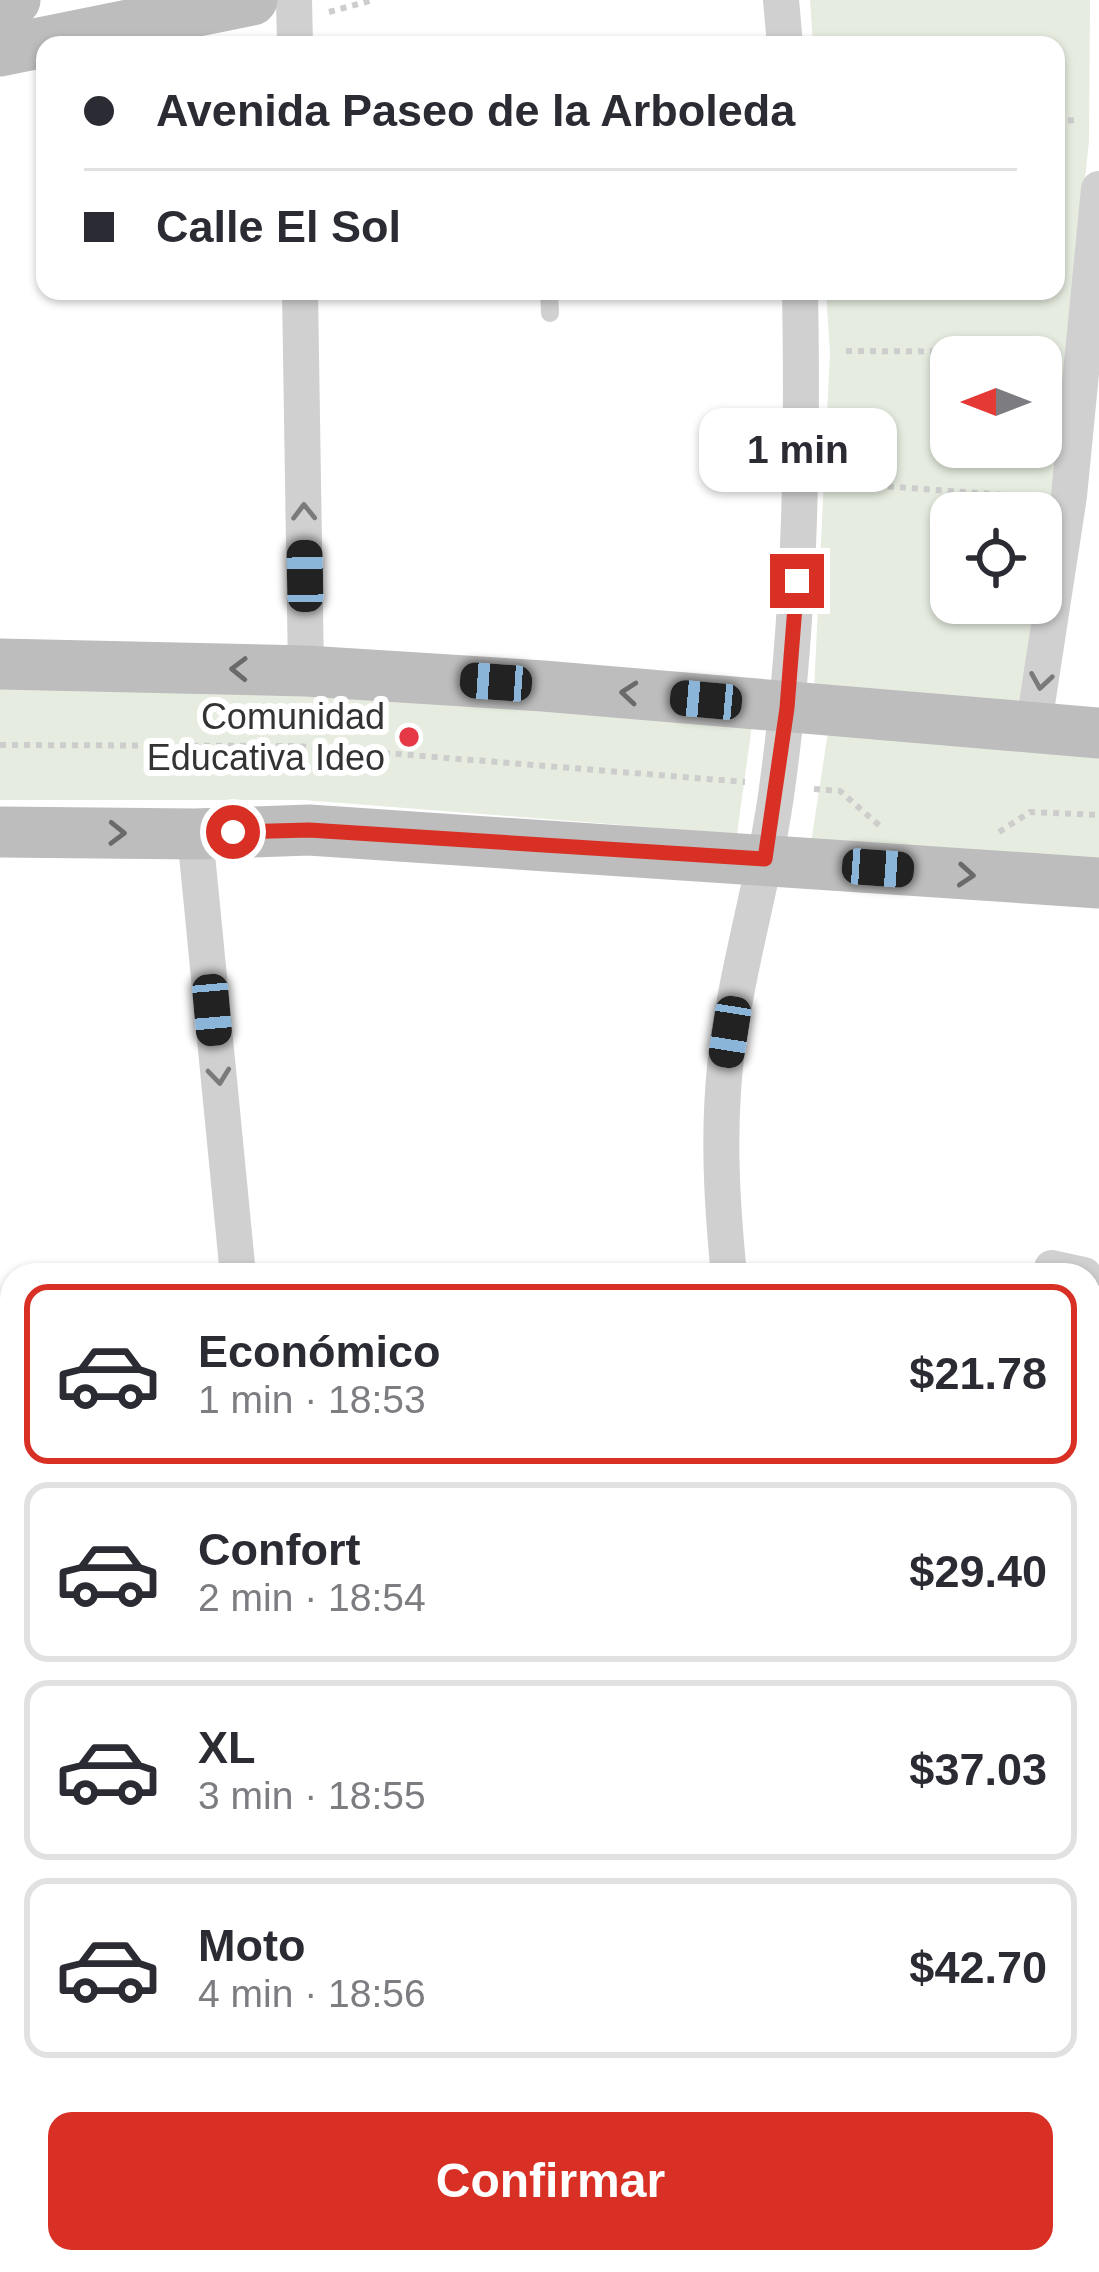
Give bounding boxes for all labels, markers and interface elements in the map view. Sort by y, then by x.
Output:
text: Avenida Paseo de la Arboleda [156,85,795,136]
text: Calle El Sol [156,201,401,252]
north arrow [930,336,1062,468]
map controls [930,336,1062,624]
callout: 1 min [698,407,896,491]
text: 1 min [747,428,849,471]
button: locate [930,492,1062,624]
one-way arrow [291,502,317,521]
car [286,540,324,612]
route end [770,554,824,608]
one-way arrow [229,657,248,683]
car [459,662,533,702]
one-way arrow [1029,671,1055,690]
car [669,679,743,721]
one-way arrow [619,681,638,706]
place label: Comunidad Educativa Ideo [147,696,385,778]
marker: Comunidad Educativa Ideo [396,724,422,750]
route start [206,805,260,859]
one-way arrow [109,820,127,846]
car [841,848,915,888]
one-way arrow [957,861,976,887]
car [191,973,233,1047]
car [707,994,753,1070]
one-way arrow [206,1067,231,1086]
icon: car [54,1320,162,1428]
text: Económico [198,1326,441,1377]
text: $21.78 [909,1348,1047,1399]
text: 1 min · 18:53 [198,1378,426,1421]
icon: car [54,1518,162,1626]
text: Confort [198,1524,360,1575]
text: $29.40 [909,1546,1047,1597]
text: 2 min · 18:54 [198,1576,426,1619]
icon: car [54,1716,162,1824]
text: XL [198,1722,256,1773]
text: $37.03 [909,1744,1047,1795]
text: 3 min · 18:55 [198,1774,426,1817]
icon: car [54,1914,162,2022]
text: Moto [198,1920,305,1971]
text: $42.70 [909,1942,1047,1993]
text: 4 min · 18:56 [198,1972,426,2015]
button: Confirmar [48,2112,1053,2250]

